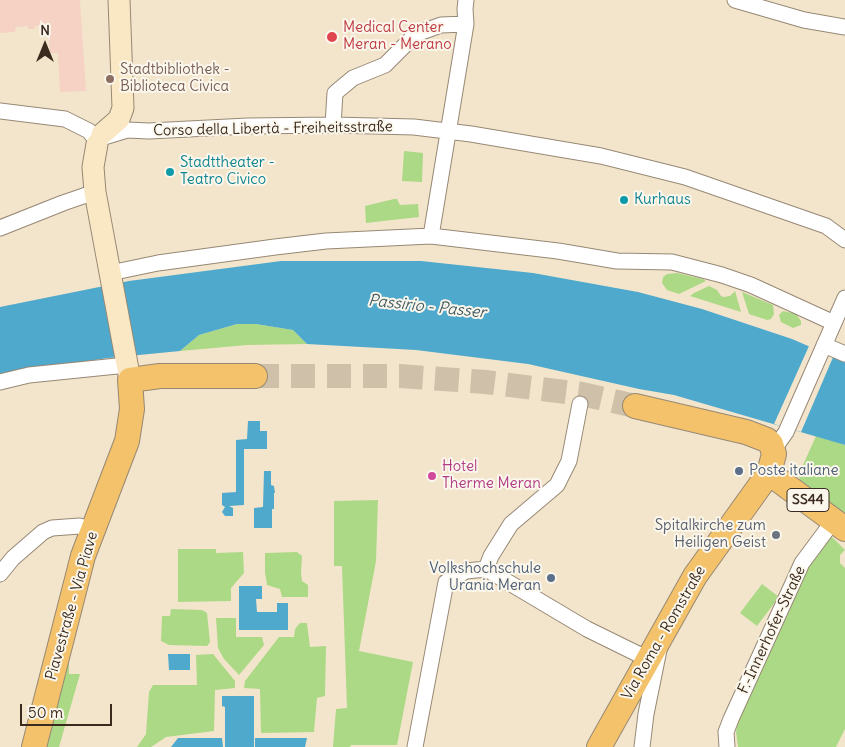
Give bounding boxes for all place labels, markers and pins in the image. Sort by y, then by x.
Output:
place label: Medical Center Meran - Merano [343,19,452,54]
marker: Medical Center Meran - Merano [325,30,339,44]
place label: Stadtbibliothek - Biblioteca Civica [120,61,230,96]
marker: Stadtbibliothek - Biblioteca Civica [104,73,116,85]
place label: Stadttheater - Teatro Civico [180,154,275,189]
marker: Stadttheater - Teatro Civico [164,166,176,178]
place label: Kurhaus [634,191,691,209]
marker: Kurhaus [618,194,630,206]
place label: Hotel Therme Meran [442,458,541,493]
place label: Poste italiane [749,462,839,480]
marker: Poste italiane [733,465,745,477]
marker: Hotel Therme Meran [426,470,438,482]
place label: Spitalkirche zum Heiligen Geist [655,517,766,552]
marker: Spitalkirche zum Heiligen Geist [770,529,782,541]
place label: Volkshochschule Urania Meran [429,560,541,595]
marker: Volkshochschule Urania Meran [545,572,557,584]

